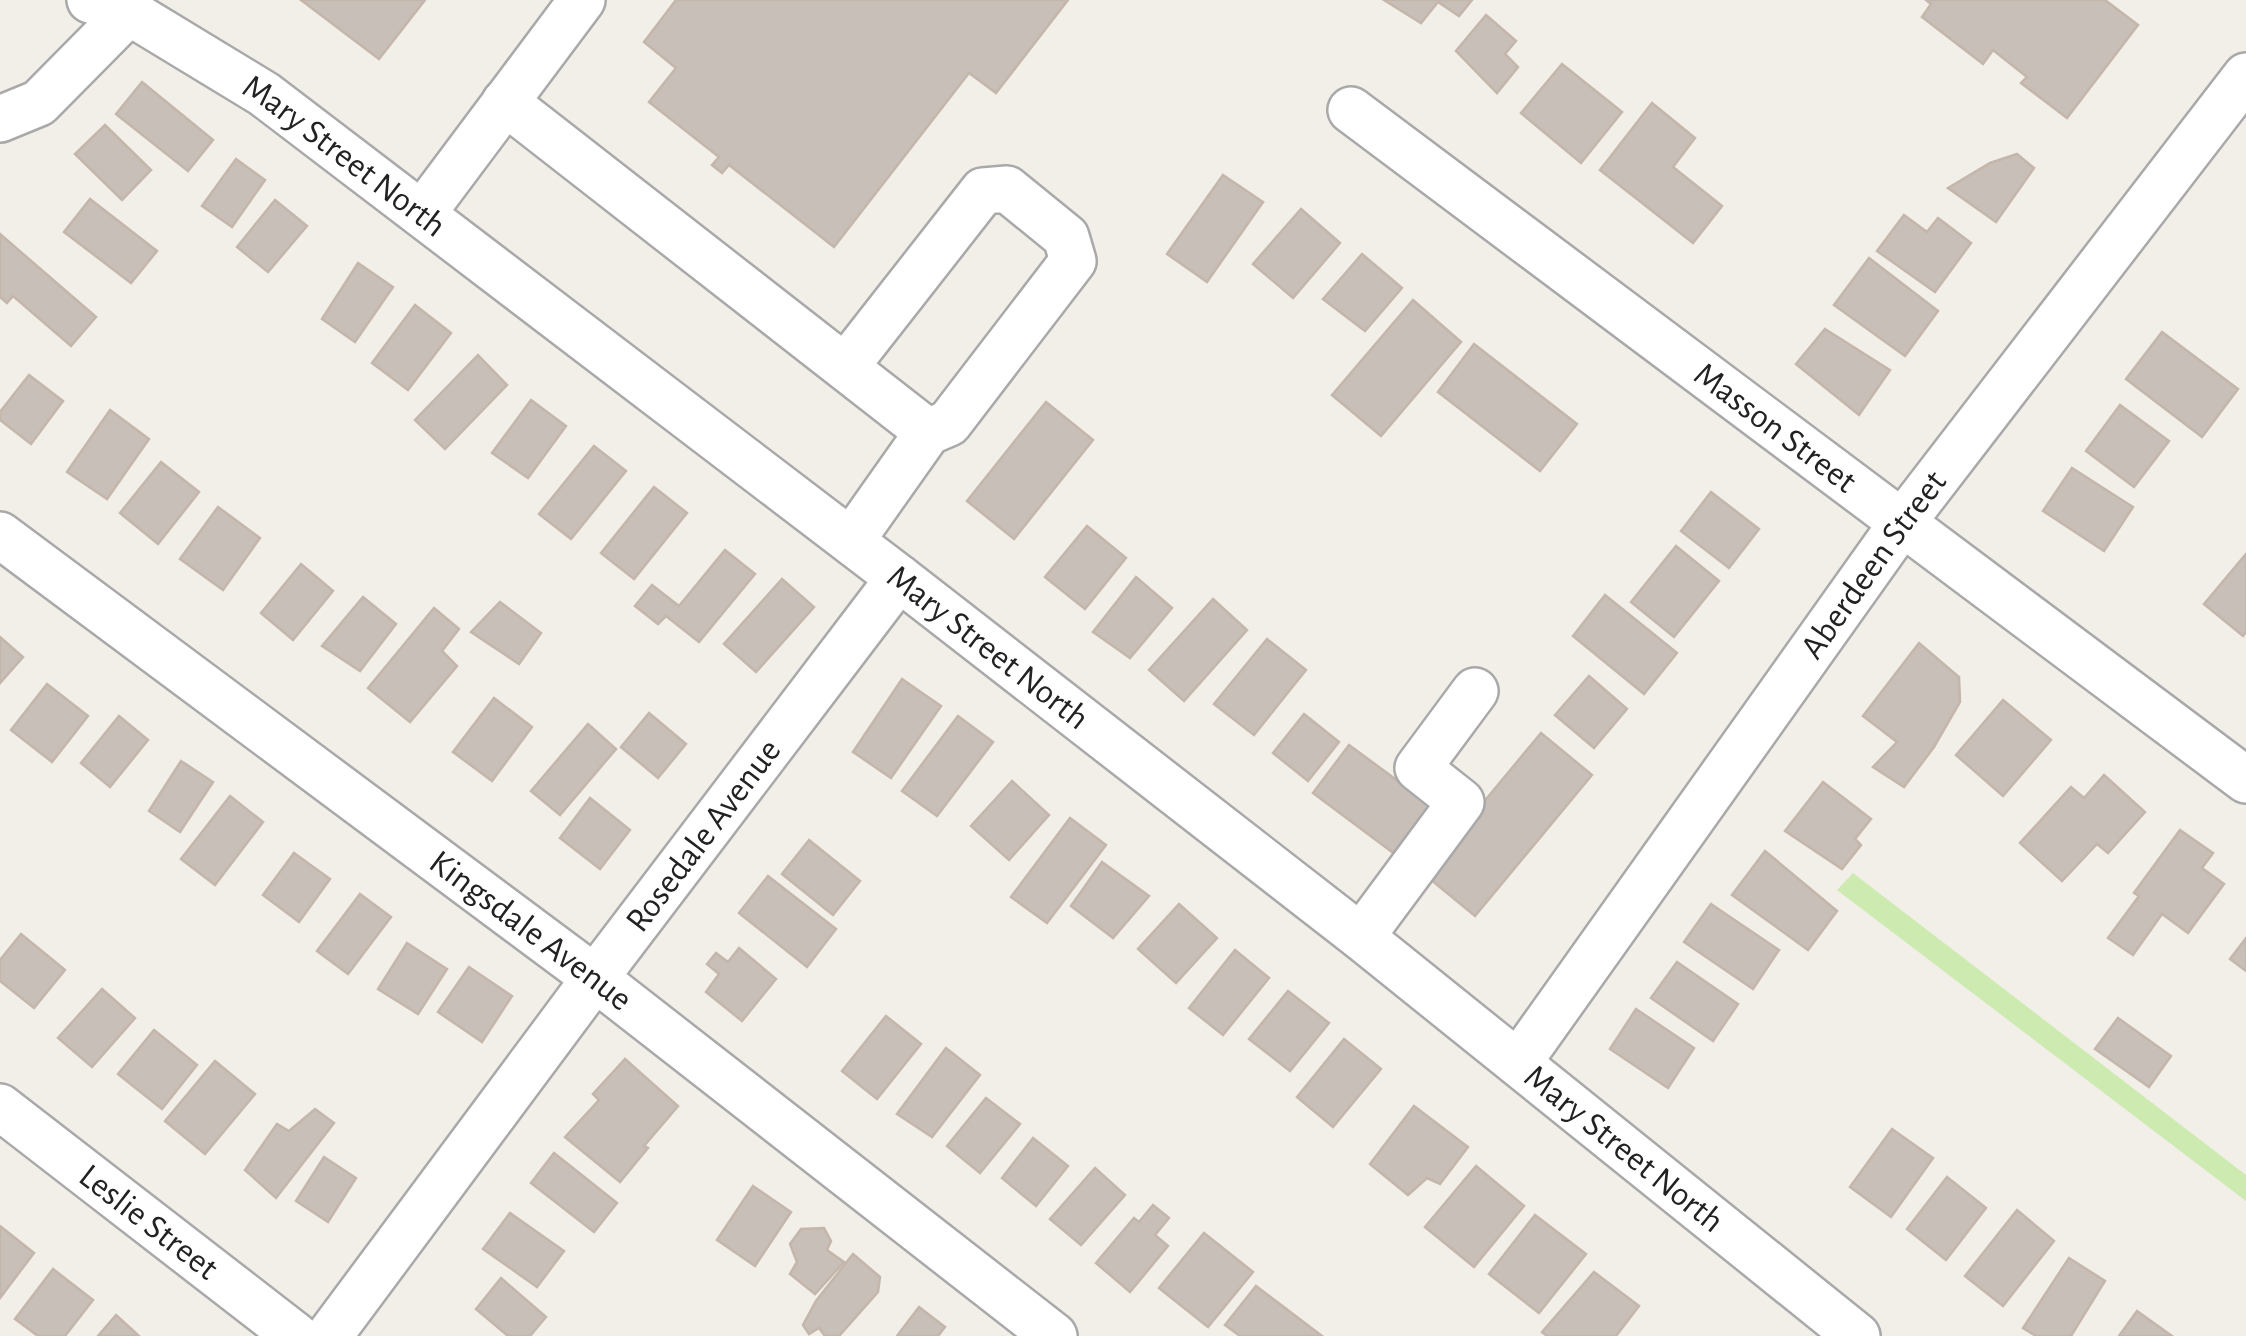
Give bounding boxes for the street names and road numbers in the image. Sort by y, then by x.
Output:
street label: Mary Street North [237,68,452,243]
street label: Masson Street [1688,356,1863,499]
street label: Aberdeen Street [1794,464,1953,665]
street label: Mary Street North [881,558,1095,736]
street label: Rosedale Avenue [619,733,787,938]
street label: Kingsdale Avenue [423,844,639,1017]
street label: Mary Street North [1518,1058,1730,1239]
street label: Leslie Street [73,1158,225,1286]

